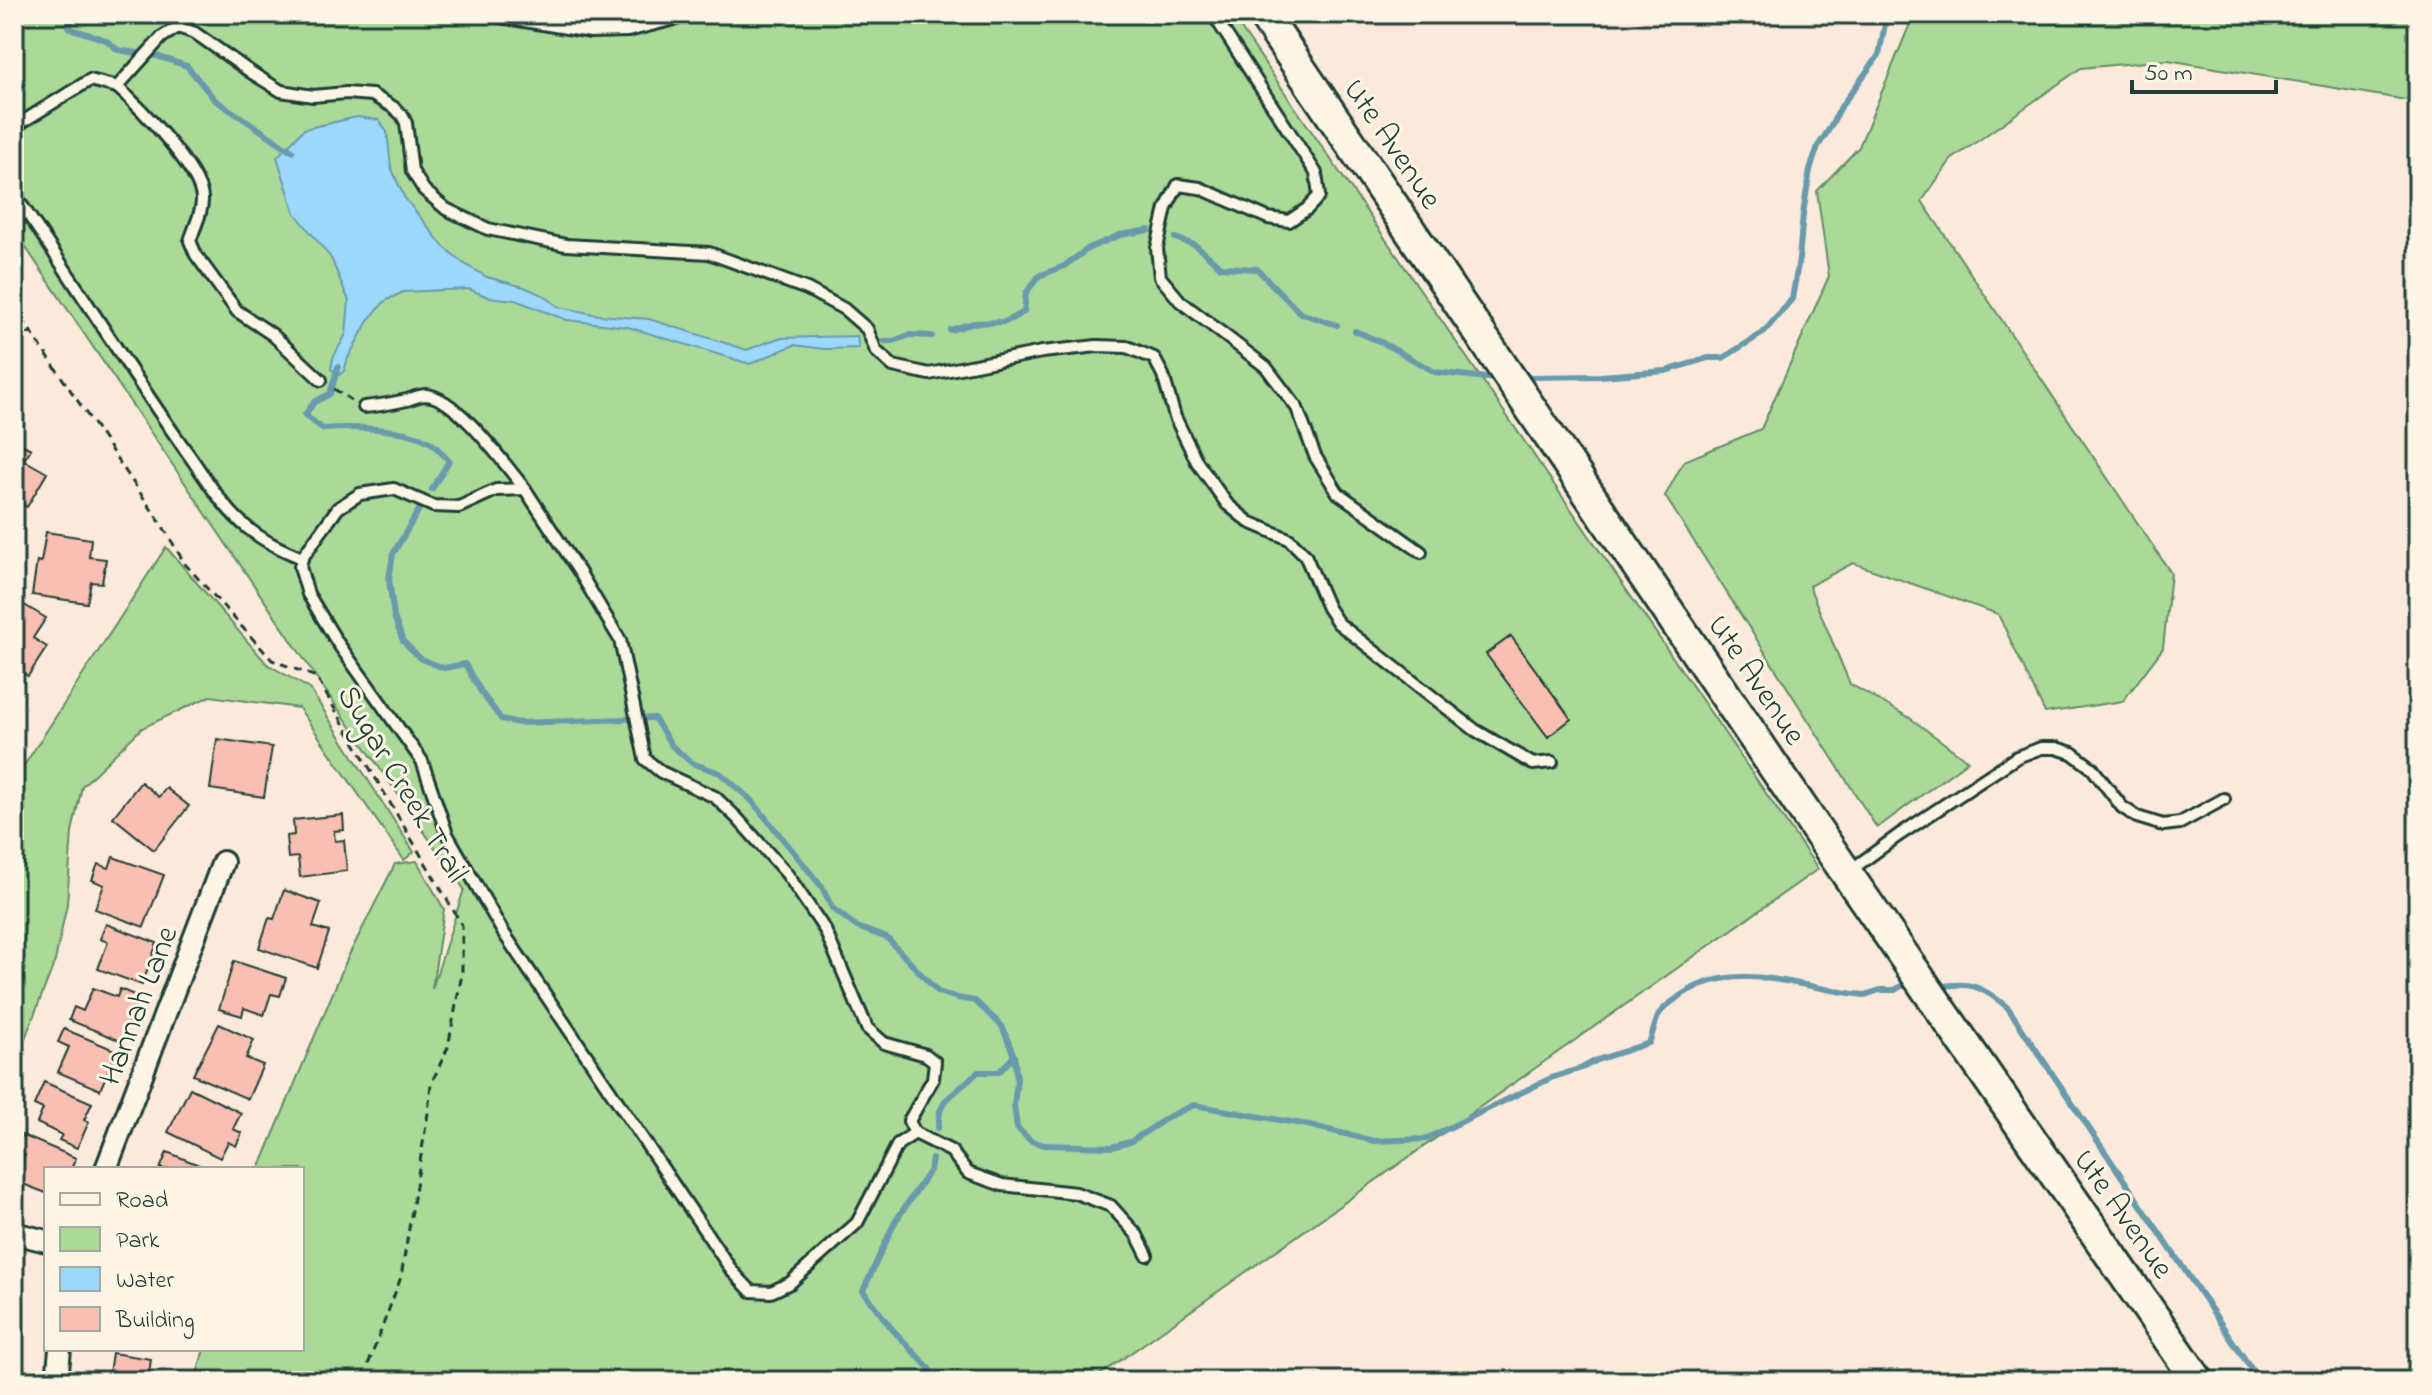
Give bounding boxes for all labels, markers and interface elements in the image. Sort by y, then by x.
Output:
scale bar [2132,44,2276,94]
text: 50 m [2144,57,2193,92]
street label: Ute Avenue [1330,70,1453,220]
street label: Ute Avenue [1694,606,1817,756]
street label: Sugar Creek Trail [323,677,479,893]
street label: Hannah Lane [88,919,192,1093]
street label: Ute Avenue [2060,1141,2184,1290]
legend [44,1167,304,1351]
text: Road [116,1184,169,1219]
text: Park [116,1224,160,1259]
text: Water [116,1264,174,1299]
text: Building [115,1304,195,1339]

